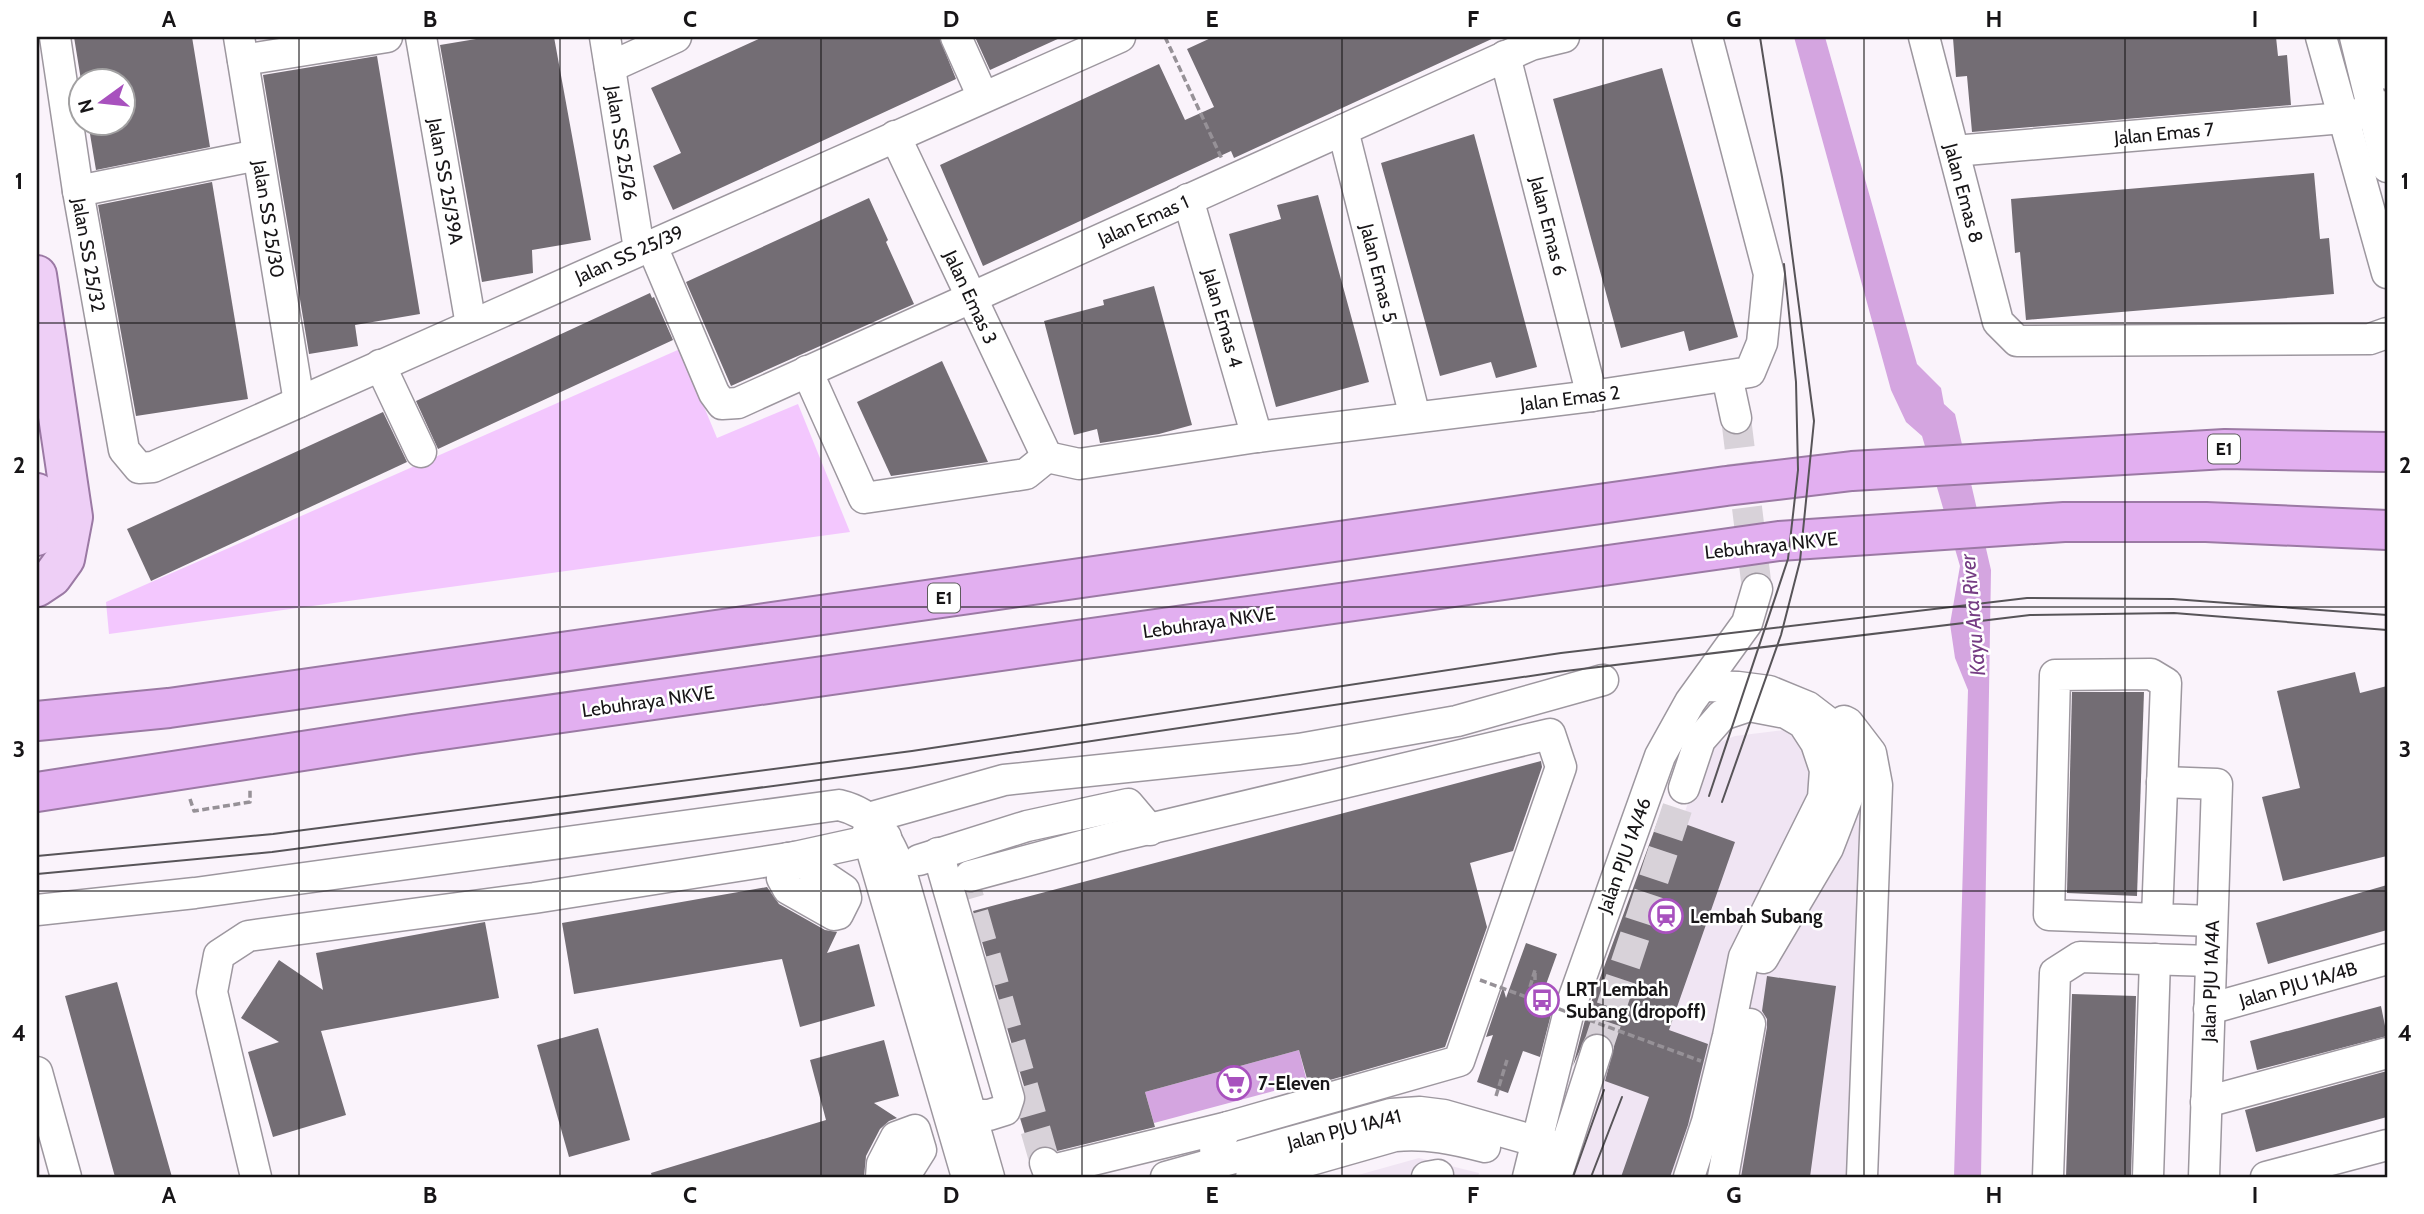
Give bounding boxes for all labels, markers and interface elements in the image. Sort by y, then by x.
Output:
text: A [162,5,177,33]
text: B [423,5,437,33]
text: C [683,5,697,33]
text: D [943,5,959,33]
text: E [1205,5,1219,33]
text: F [1467,5,1479,33]
text: G [1726,5,1742,33]
text: H [1986,5,2002,33]
text: I [2252,5,2258,33]
north arrow [66,66,136,136]
street label: Jalan SS 25/26 [601,83,642,202]
text: N [73,97,99,116]
street label: Jalan SS 25/39A [423,115,468,246]
street label: Jalan Emas 7 [2112,118,2215,149]
street label: Jalan Emas 8 [1939,140,1988,245]
street label: Jalan SS 25/30 [248,158,289,279]
text: 1 [15,167,23,195]
text: 1 [2401,167,2409,195]
street label: Jalan Emas 6 [1525,173,1572,278]
street label: Jalan Emas 1 [1093,190,1192,251]
street label: Jalan SS 25/32 [67,195,110,314]
street label: Jalan SS 25/39 [571,220,687,289]
street label: Jalan Emas 5 [1355,220,1402,325]
street label: Jalan Emas 3 [938,246,1002,348]
street label: Jalan Emas 4 [1197,265,1248,370]
street label: Jalan Emas 2 [1518,381,1621,416]
road number: E1 [2208,434,2240,463]
text: 2 [13,451,25,479]
text: 2 [2399,451,2411,479]
street label: Lebuhraya NKVE [1703,527,1839,564]
water label: Kayu Ara River [1955,552,1990,677]
road number: E1 [928,584,960,612]
street label: Lebuhraya NKVE [1141,602,1277,643]
street label: Lebuhraya NKVE [580,681,716,722]
text: 3 [13,735,25,763]
text: 3 [2399,735,2411,763]
street label: Jalan PJU 1A/46 [1593,794,1656,917]
station icon: Lembah Subang [1647,897,1685,935]
place label: Lembah Subang [1690,905,1823,928]
street label: Jalan PJU 1A/4A [2197,919,2224,1043]
street label: Jalan PJU 1A/4B [2236,957,2360,1013]
place label: LRT Lembah Subang (dropoff) [1566,978,1706,1023]
bus stop icon: LRT Lembah Subang (dropoff) [1523,981,1561,1019]
text: 4 [12,1019,26,1047]
text: 4 [2398,1019,2412,1047]
supermarket icon: 7-Eleven [1215,1064,1253,1102]
place label: 7-Eleven [1258,1072,1330,1095]
street label: Jalan PJU 1A/41 [1284,1104,1403,1155]
text: A [162,1181,177,1209]
text: B [423,1181,437,1209]
text: C [683,1181,697,1209]
text: D [943,1181,959,1209]
text: E [1205,1181,1219,1209]
text: F [1467,1181,1479,1209]
text: G [1726,1181,1742,1209]
text: H [1986,1181,2002,1209]
text: I [2252,1181,2258,1209]

